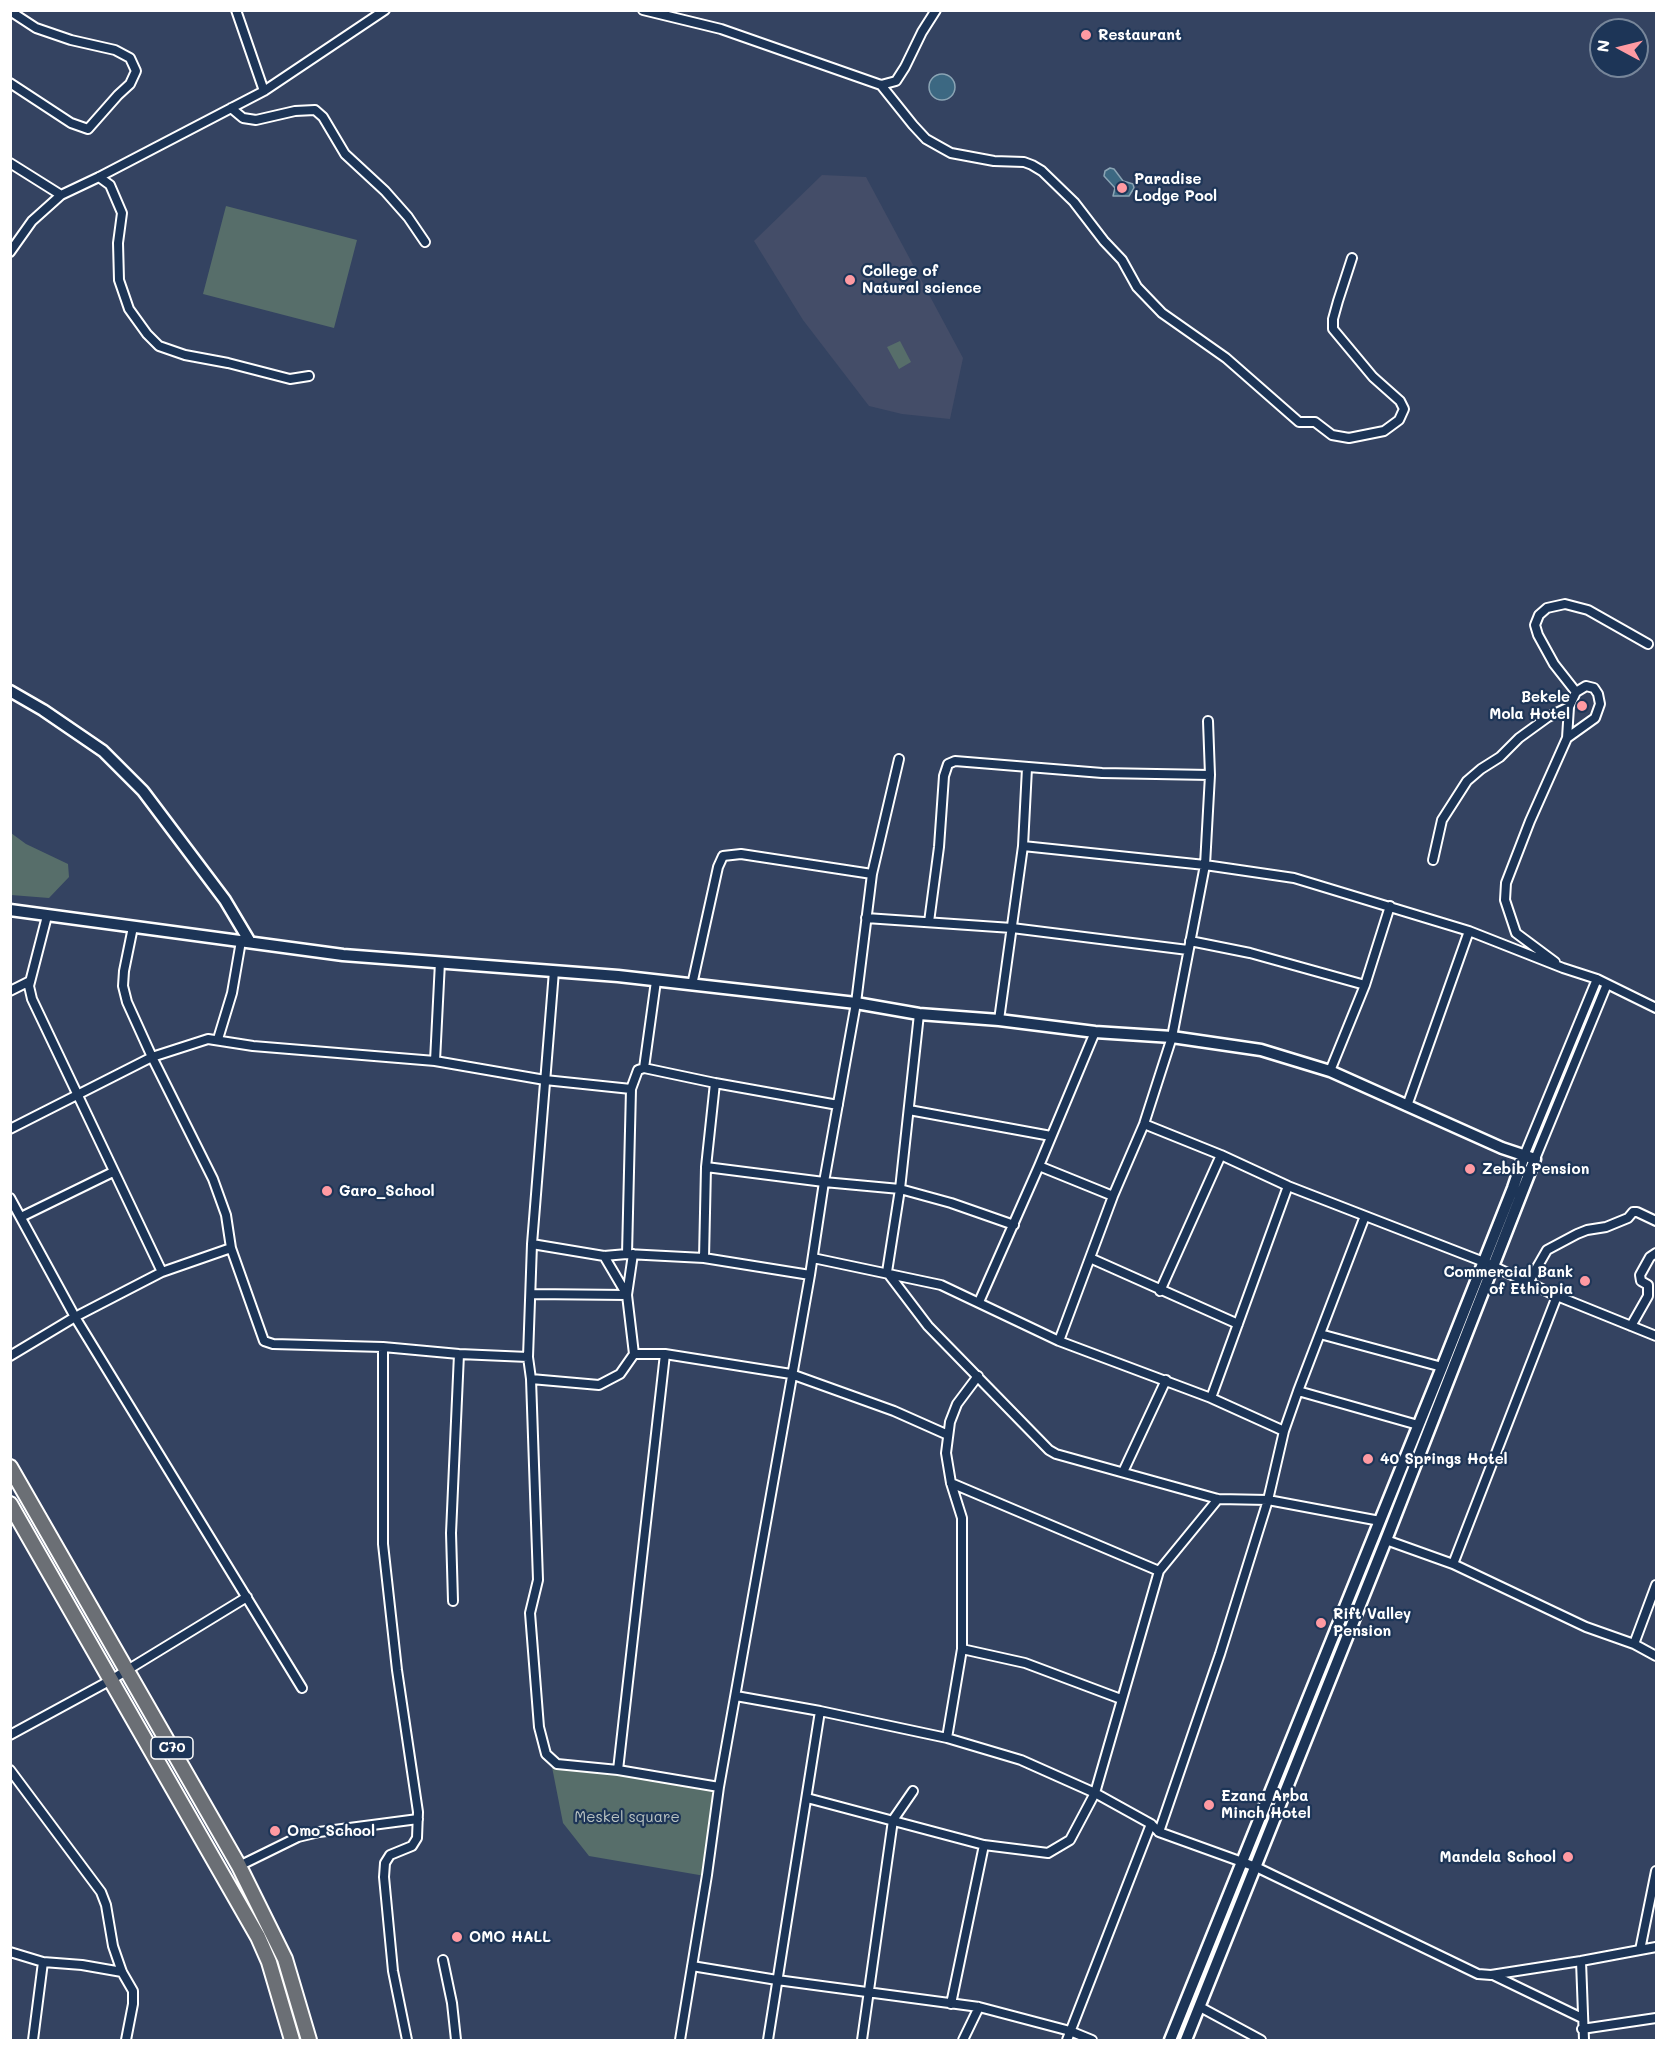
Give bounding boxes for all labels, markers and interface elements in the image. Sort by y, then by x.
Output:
north arrow [1589,18,1649,78]
place label: Restaurant [1098,26,1182,44]
marker: Restaurant [1079,28,1093,42]
text: N [1591,39,1614,53]
place label: Paradise Lodge Pool [1134,170,1217,205]
marker: Paradise Lodge Pool [1115,181,1129,195]
place label: College of Natural science [862,262,981,297]
marker: College of Natural science [843,273,857,287]
place label: Bekele Mola Hotel [1489,688,1570,723]
marker: Bekele Mola Hotel [1575,699,1589,713]
place label: Zebib Pension [1482,1160,1589,1178]
marker: Zebib Pension [1463,1162,1477,1176]
place label: Garo_School [339,1182,435,1200]
marker: Garo_School [320,1184,334,1198]
place label: Commercial Bank of Ethiopia [1443,1263,1573,1298]
marker: Commercial Bank of Ethiopia [1578,1274,1592,1288]
place label: 40 Springs Hotel [1380,1450,1508,1468]
marker: 40 Springs Hotel [1361,1452,1375,1466]
place label: Rift Valley Pension [1333,1605,1411,1640]
marker: Rift Valley Pension [1314,1616,1328,1630]
road number: C70 [151,1737,193,1759]
place label: Ezana Arba Minch Hotel [1221,1787,1311,1822]
marker: Ezana Arba Minch Hotel [1202,1798,1216,1812]
park label: Meskel square [574,1808,680,1826]
place label: Omo School [287,1822,375,1840]
marker: Omo School [268,1824,282,1838]
place label: Mandela School [1440,1848,1556,1866]
marker: Mandela School [1561,1850,1575,1864]
place label: OMO HALL [469,1928,551,1946]
marker: OMO HALL [450,1930,464,1944]

